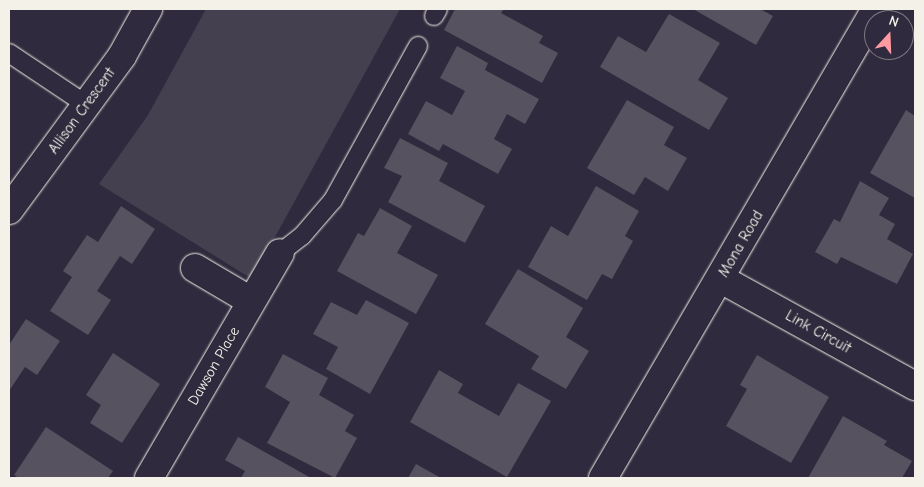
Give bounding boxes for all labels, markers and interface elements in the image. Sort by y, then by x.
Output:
north arrow [864,10,914,60]
text: N [887,12,901,31]
street label: Allison Crescent [45,64,119,158]
street label: Mona Road [715,207,767,281]
street label: Link Circuit [782,307,854,357]
street label: Dawson Place [184,324,244,408]

